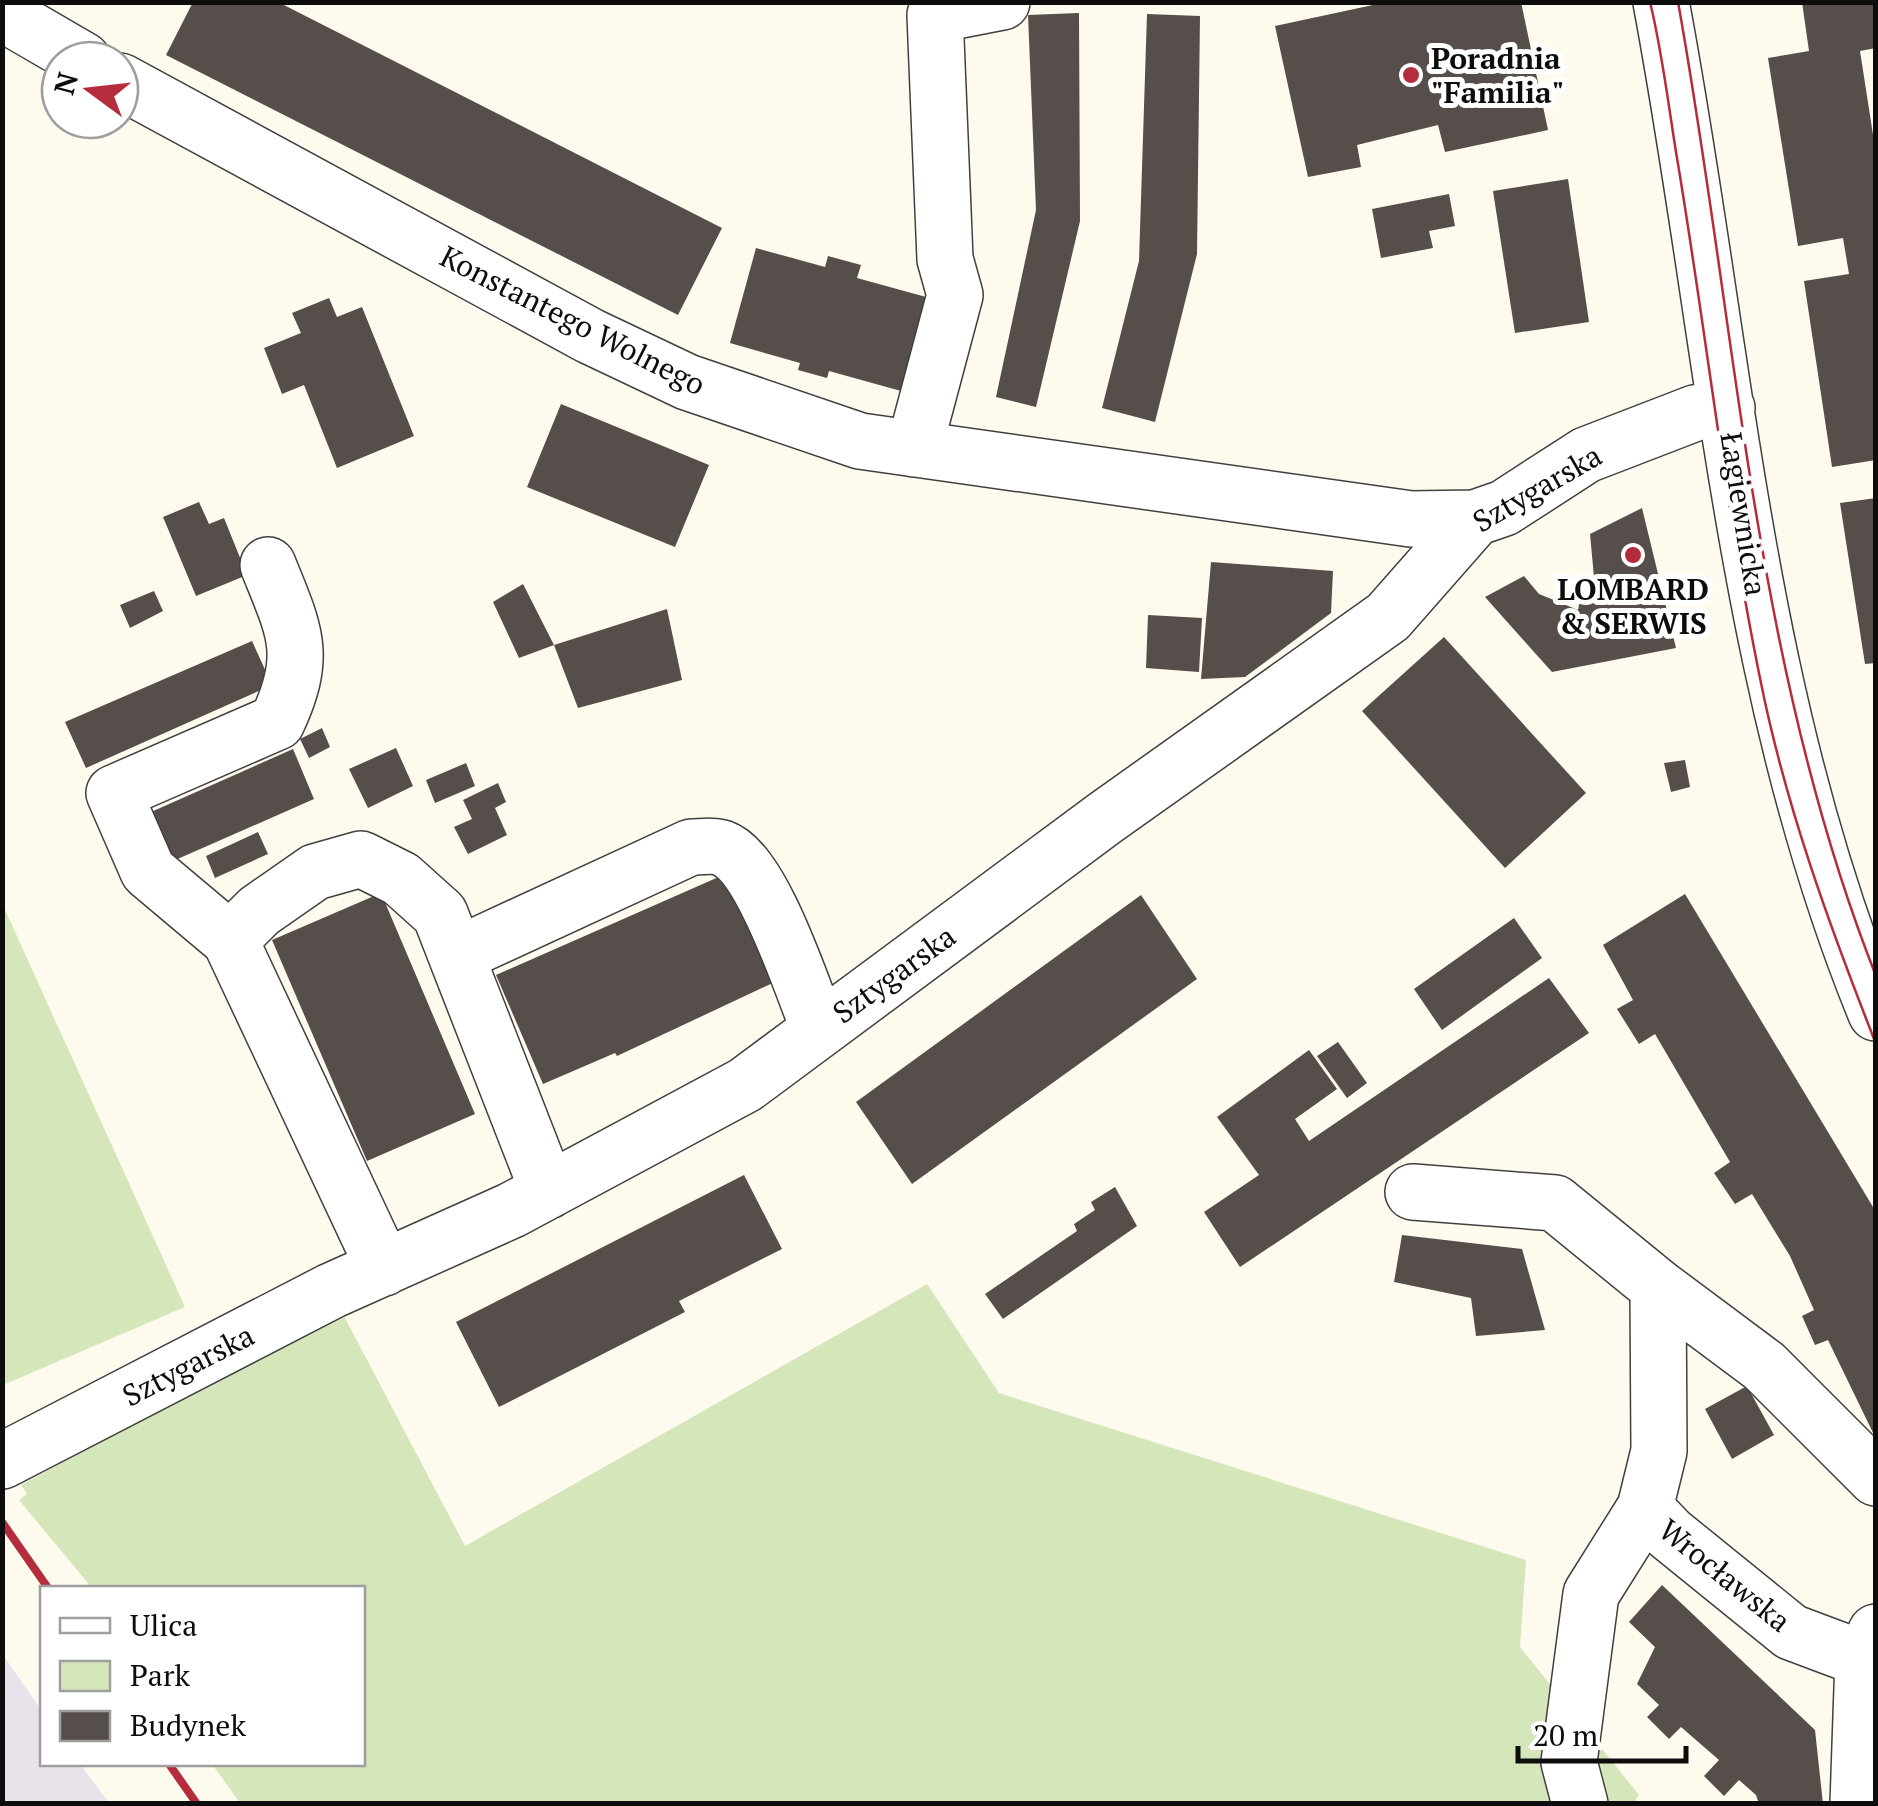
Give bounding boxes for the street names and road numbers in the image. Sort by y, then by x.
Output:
street label: Konstantego Wolnego [434,236,712,404]
street label: Łagiewnicka [1711,429,1777,599]
street label: Sztygarska [1465,435,1609,541]
street label: Sztygarska [825,916,963,1032]
street label: Sztygarska [115,1315,261,1415]
street label: Wrocławska [1651,1510,1799,1640]

